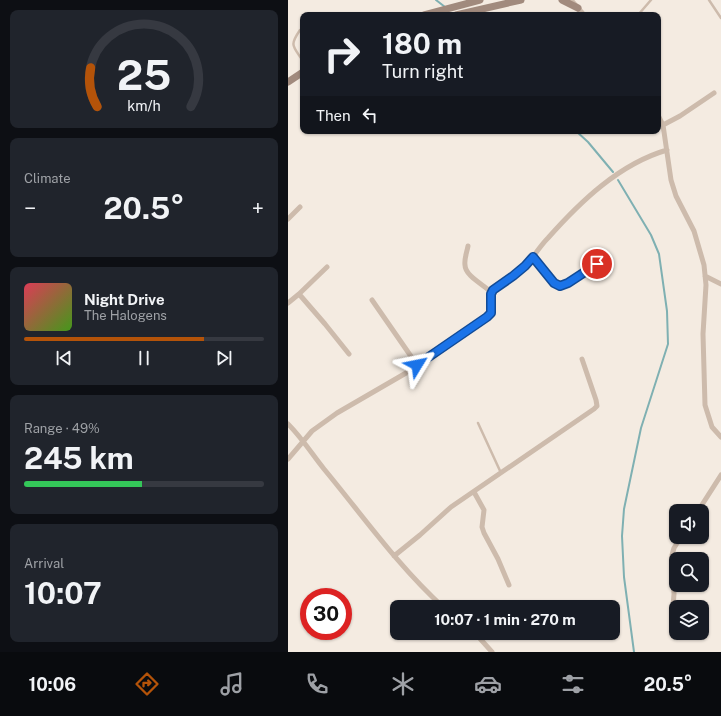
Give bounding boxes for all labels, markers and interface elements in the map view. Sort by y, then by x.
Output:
text: 180 m [382,27,462,60]
icon: right [316,28,368,80]
text: 25 [117,50,171,99]
text: Turn right [382,61,464,82]
text: km/h [127,97,161,114]
icon: left [359,104,381,126]
text: Then [316,107,351,124]
text: Climate [24,171,71,186]
text: 20.5° [104,190,184,226]
text: − [24,195,36,221]
text: + [252,195,264,221]
pin [580,247,614,281]
icon: arrive [586,253,608,275]
text: Night Drive [84,291,165,308]
text: The Halogens [84,308,167,323]
position arrow [396,344,438,386]
icon: previous [53,347,75,369]
icon: pause [133,347,155,369]
icon: next [213,347,235,369]
text: Range · 49% [24,421,100,436]
text: 245 km [24,440,134,476]
map controls [669,504,709,640]
button: sound [669,504,709,544]
button: search [669,552,709,592]
text: Arrival [24,556,64,571]
text: 10:07 [24,575,102,611]
speed limit sign: 30 [300,588,352,640]
button: layers [669,600,709,640]
text: 10:07 · 1 min · 270 m [434,611,576,628]
icon: directions [133,670,161,698]
icon: music [218,670,246,698]
icon: phone [303,670,331,698]
icon: climate [389,670,417,698]
icon: car [474,670,502,698]
icon: filters [559,670,587,698]
text: 10:06 [29,674,76,695]
text: 20.5° [644,674,692,695]

